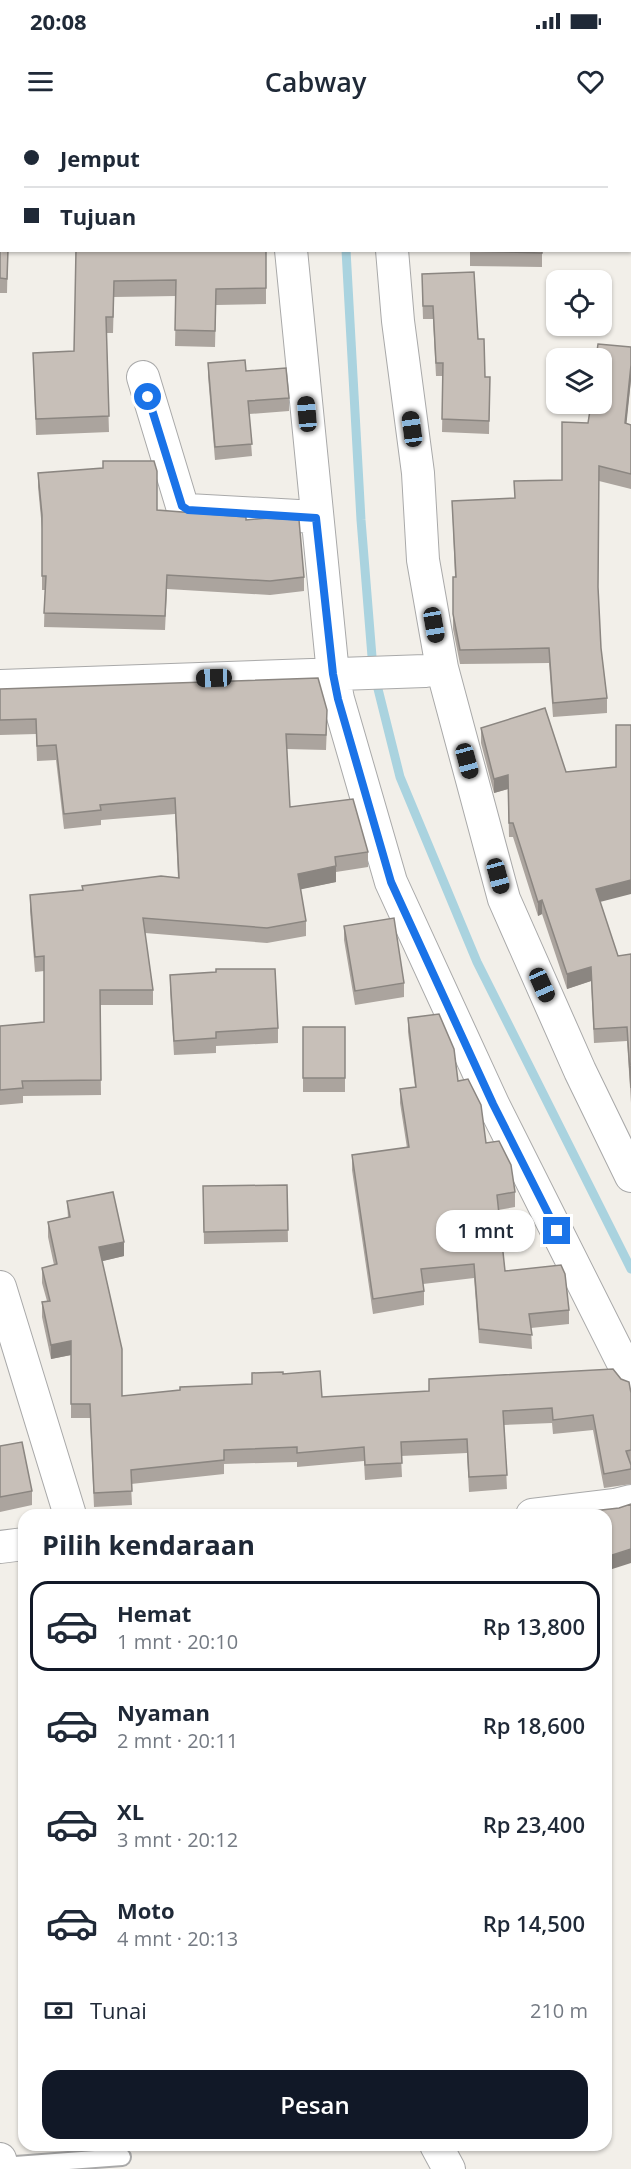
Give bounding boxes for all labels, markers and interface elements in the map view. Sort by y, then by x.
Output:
text: 20:08 [30,6,87,36]
text: Cabway [265,63,366,100]
icon: menu [24,65,57,98]
icon: heart [574,65,607,98]
text: Jemput [60,143,140,173]
text: Tujuan [60,201,136,231]
map controls [546,270,612,414]
button: locate [546,270,612,336]
button: layers [546,348,612,414]
route start [134,383,161,410]
car [296,395,318,433]
car [401,410,423,448]
car [422,606,446,644]
car [196,668,232,688]
car [454,741,480,781]
car [485,856,511,896]
car [526,965,558,1005]
callout: 1 mnt [437,1210,536,1252]
text: 1 mnt [457,1217,514,1244]
route end [543,1217,570,1244]
text: Pilih kendaraan [42,1526,255,1563]
text: Hemat [117,1598,191,1628]
icon: car [45,1599,99,1653]
text: Rp 13,800 [483,1611,585,1641]
text: 1 mnt · 20:10 [117,1628,238,1655]
text: Nyaman [117,1697,210,1727]
icon: car [45,1698,99,1752]
text: Rp 18,600 [483,1710,585,1740]
text: 2 mnt · 20:11 [117,1727,238,1754]
text: XL [117,1796,144,1826]
icon: car [45,1797,99,1851]
text: Rp 23,400 [483,1809,585,1839]
text: 3 mnt · 20:12 [117,1826,238,1853]
text: Moto [117,1895,175,1925]
icon: car [45,1896,99,1950]
text: Rp 14,500 [483,1908,585,1938]
text: 4 mnt · 20:13 [117,1925,238,1952]
icon: cash [42,1994,75,2027]
text: Tunai [90,1995,147,2025]
text: 210 m [530,1997,588,2024]
button: Pesan [42,2070,588,2139]

